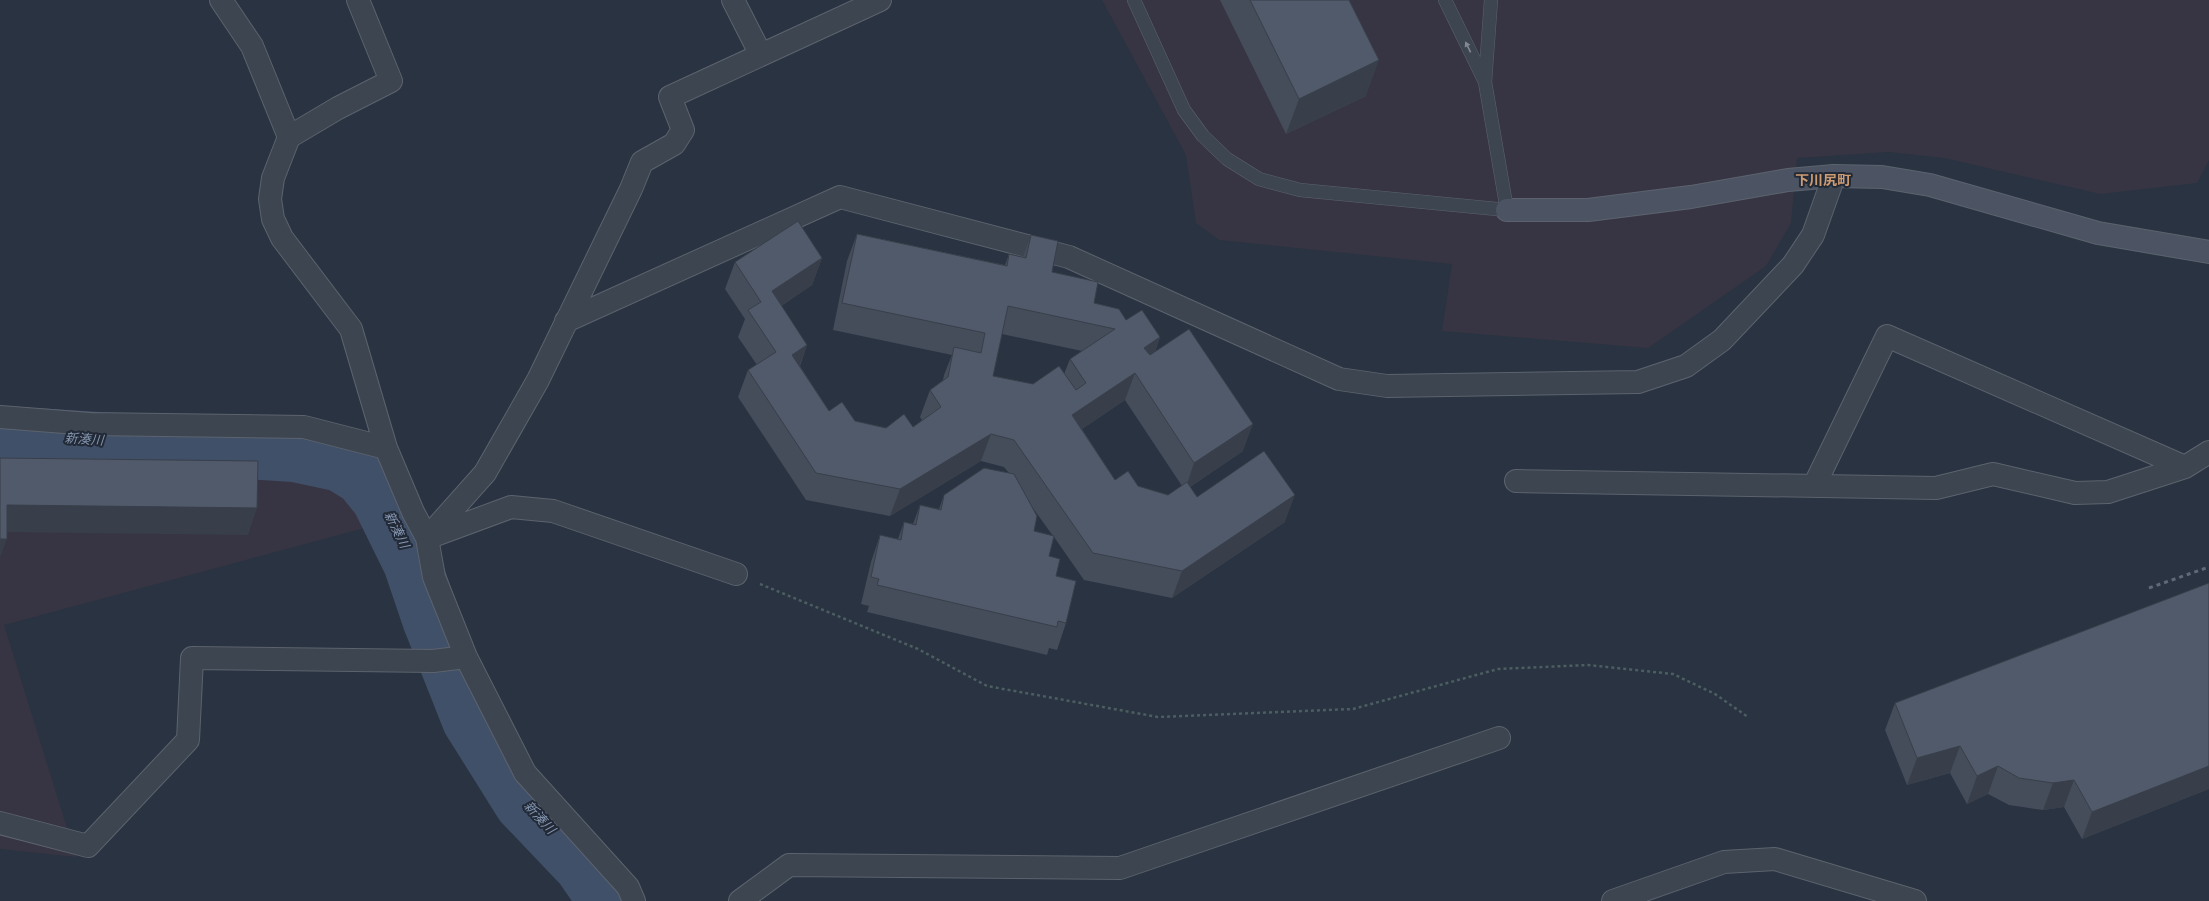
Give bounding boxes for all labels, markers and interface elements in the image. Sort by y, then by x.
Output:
one-way arrow [1465,41,1471,52]
district label: 下川尻町 [1795,173,1851,188]
water label: 新湊川 [64,431,106,448]
water label: 新湊川 [382,509,412,552]
water label: 新湊川 [521,799,559,838]

